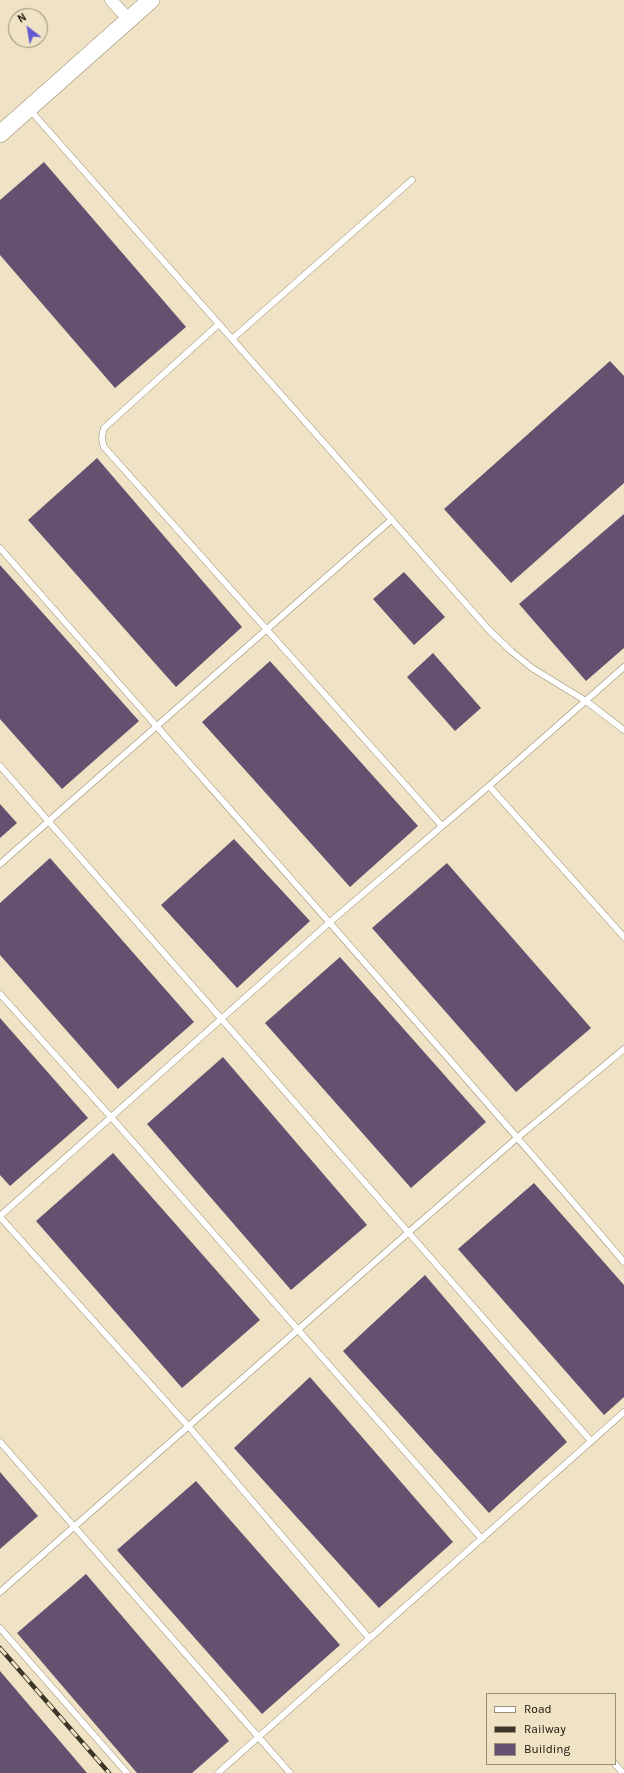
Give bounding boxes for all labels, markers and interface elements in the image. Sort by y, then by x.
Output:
north arrow [8,8,48,48]
text: N [15,11,29,26]
legend [486,1693,616,1765]
text: Road [524,1702,552,1716]
text: Railway [524,1722,566,1736]
text: Building [524,1742,570,1756]

